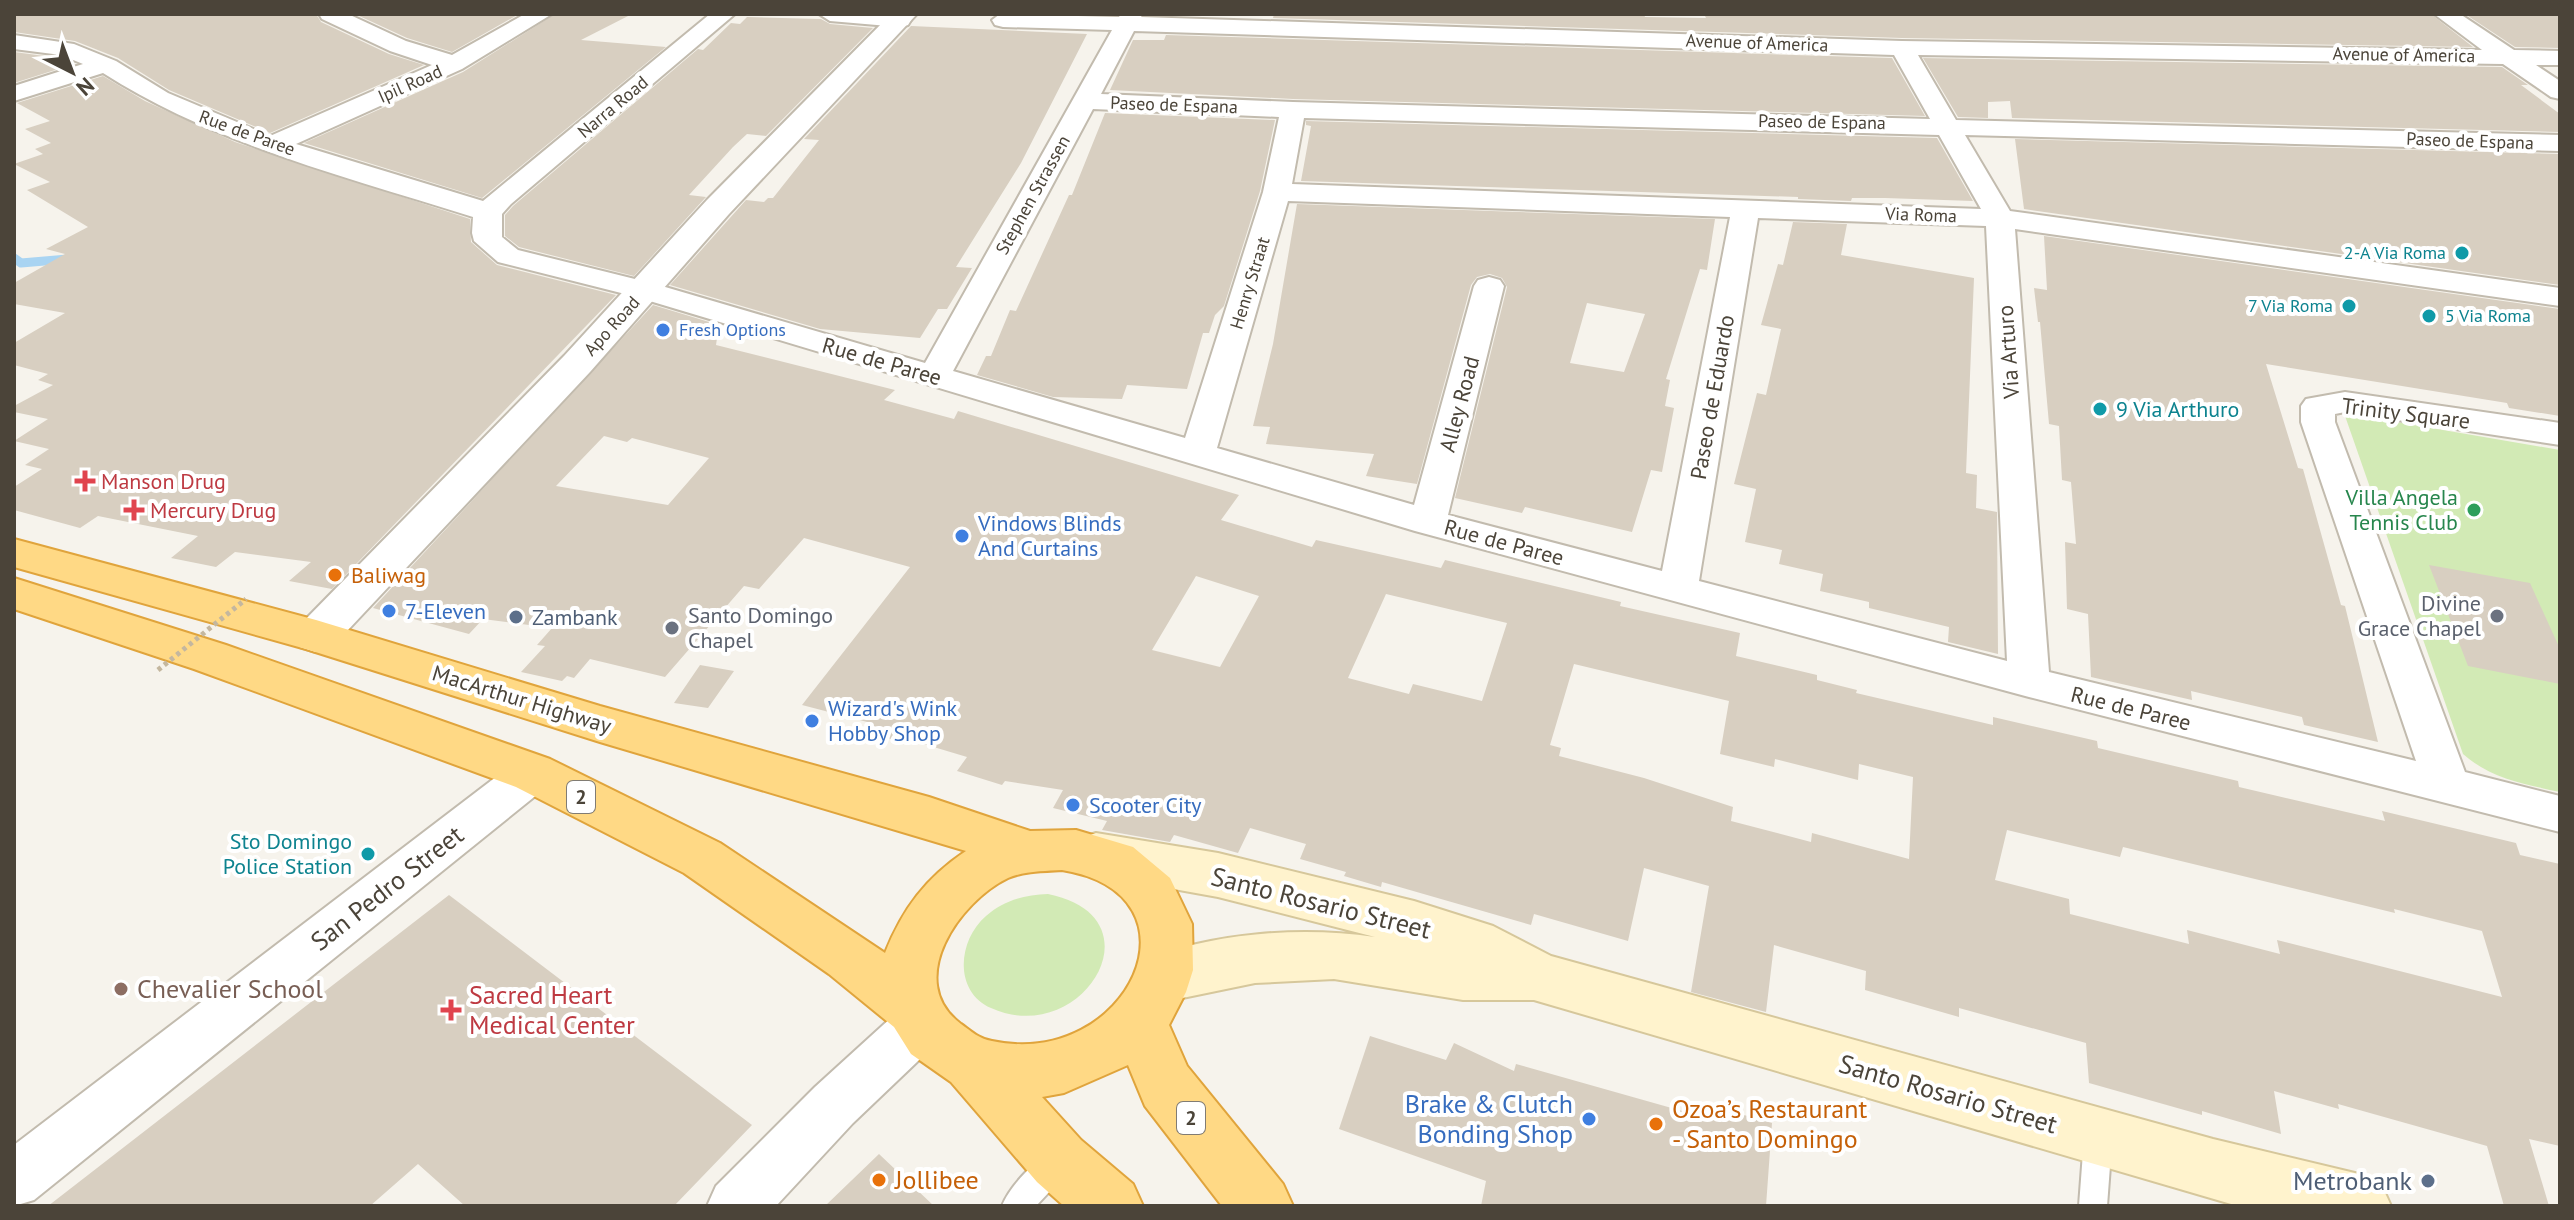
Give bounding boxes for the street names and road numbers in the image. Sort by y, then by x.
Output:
street label: Avenue of America [1685,29,1829,56]
street label: Avenue of America [2332,42,2476,67]
street label: Ipil Road [374,59,446,108]
street label: Narra Road [573,70,653,143]
street label: Paseo de Espana [1110,91,1238,118]
street label: Rue de Paree [196,105,298,161]
street label: Paseo de Espana [1758,109,1886,134]
street label: Paseo de Espana [2406,127,2534,154]
street label: Stephen Strassen [990,131,1075,258]
street label: Via Roma [1884,202,1957,227]
street label: Henry Straat [1225,234,1274,332]
street label: Apo Road [579,291,645,360]
street label: Via Arturo [1991,304,2025,401]
street label: Paseo de Eduardo [1684,312,1740,482]
street label: Rue de Paree [819,331,945,391]
street label: Alley Road [1433,353,1485,455]
street label: Trinity Square [2340,391,2472,435]
street label: Rue de Paree [1441,513,1567,571]
street label: MacArthur Highway [429,658,616,740]
street label: Rue de Paree [2068,680,2194,736]
road number: 2 [567,781,595,813]
street label: San Pedro Street [304,818,470,957]
street label: Santo Rosario Street [1208,859,1435,946]
street label: Santo Rosario Street [1835,1047,2061,1140]
road number: 2 [1177,1102,1205,1134]

